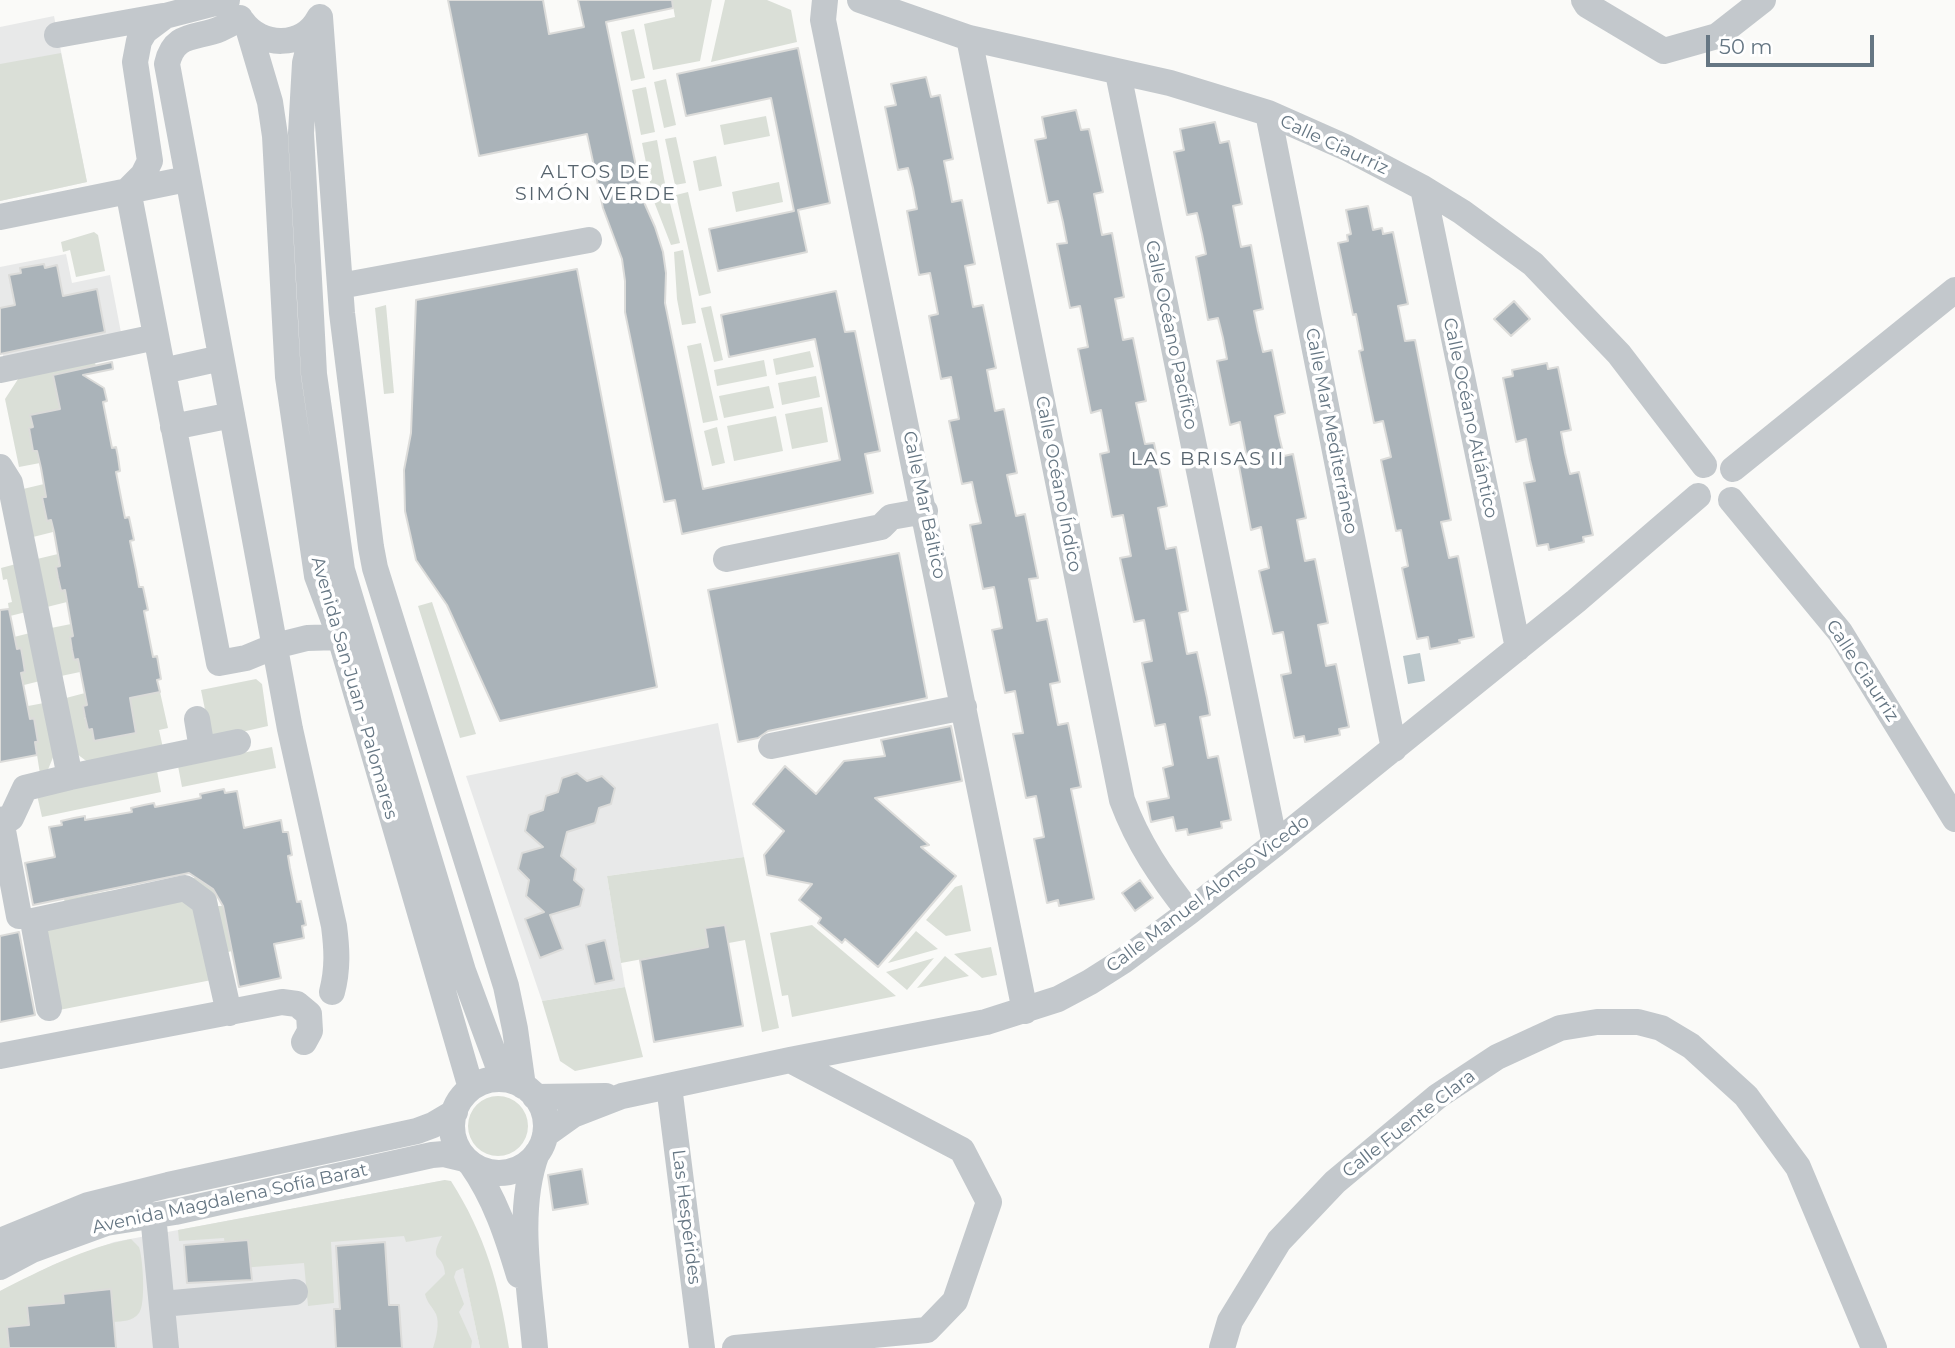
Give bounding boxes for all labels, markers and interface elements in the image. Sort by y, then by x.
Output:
scale bar [1710,21,1878,65]
text: 50 m [1719,34,1773,59]
street label: Calle Ciaurriz [1276,110,1392,180]
district label: ALTOS DE SIMÓN VERDE [516,161,676,205]
street label: Calle Océano Pacífico [1140,238,1202,432]
street label: Calle Océano Atlántico [1438,316,1502,520]
street label: Calle Mar Mediterráneo [1300,326,1362,536]
street label: Calle Océano Índico [1030,394,1086,574]
street label: Calle Mar Báltico [898,429,950,581]
district label: LAS BRISAS II [1132,448,1284,470]
street label: Avenida San Juan - Palomares [306,554,402,822]
street label: Calle Ciaurriz [1821,616,1903,726]
street label: Calle Manuel Alonso Vicedo [1102,811,1314,977]
street label: Calle Fuente Clara [1338,1065,1480,1183]
street label: Las Hespérides [667,1148,705,1286]
street label: Avenida Magdalena Sofía Barat [90,1159,370,1239]

